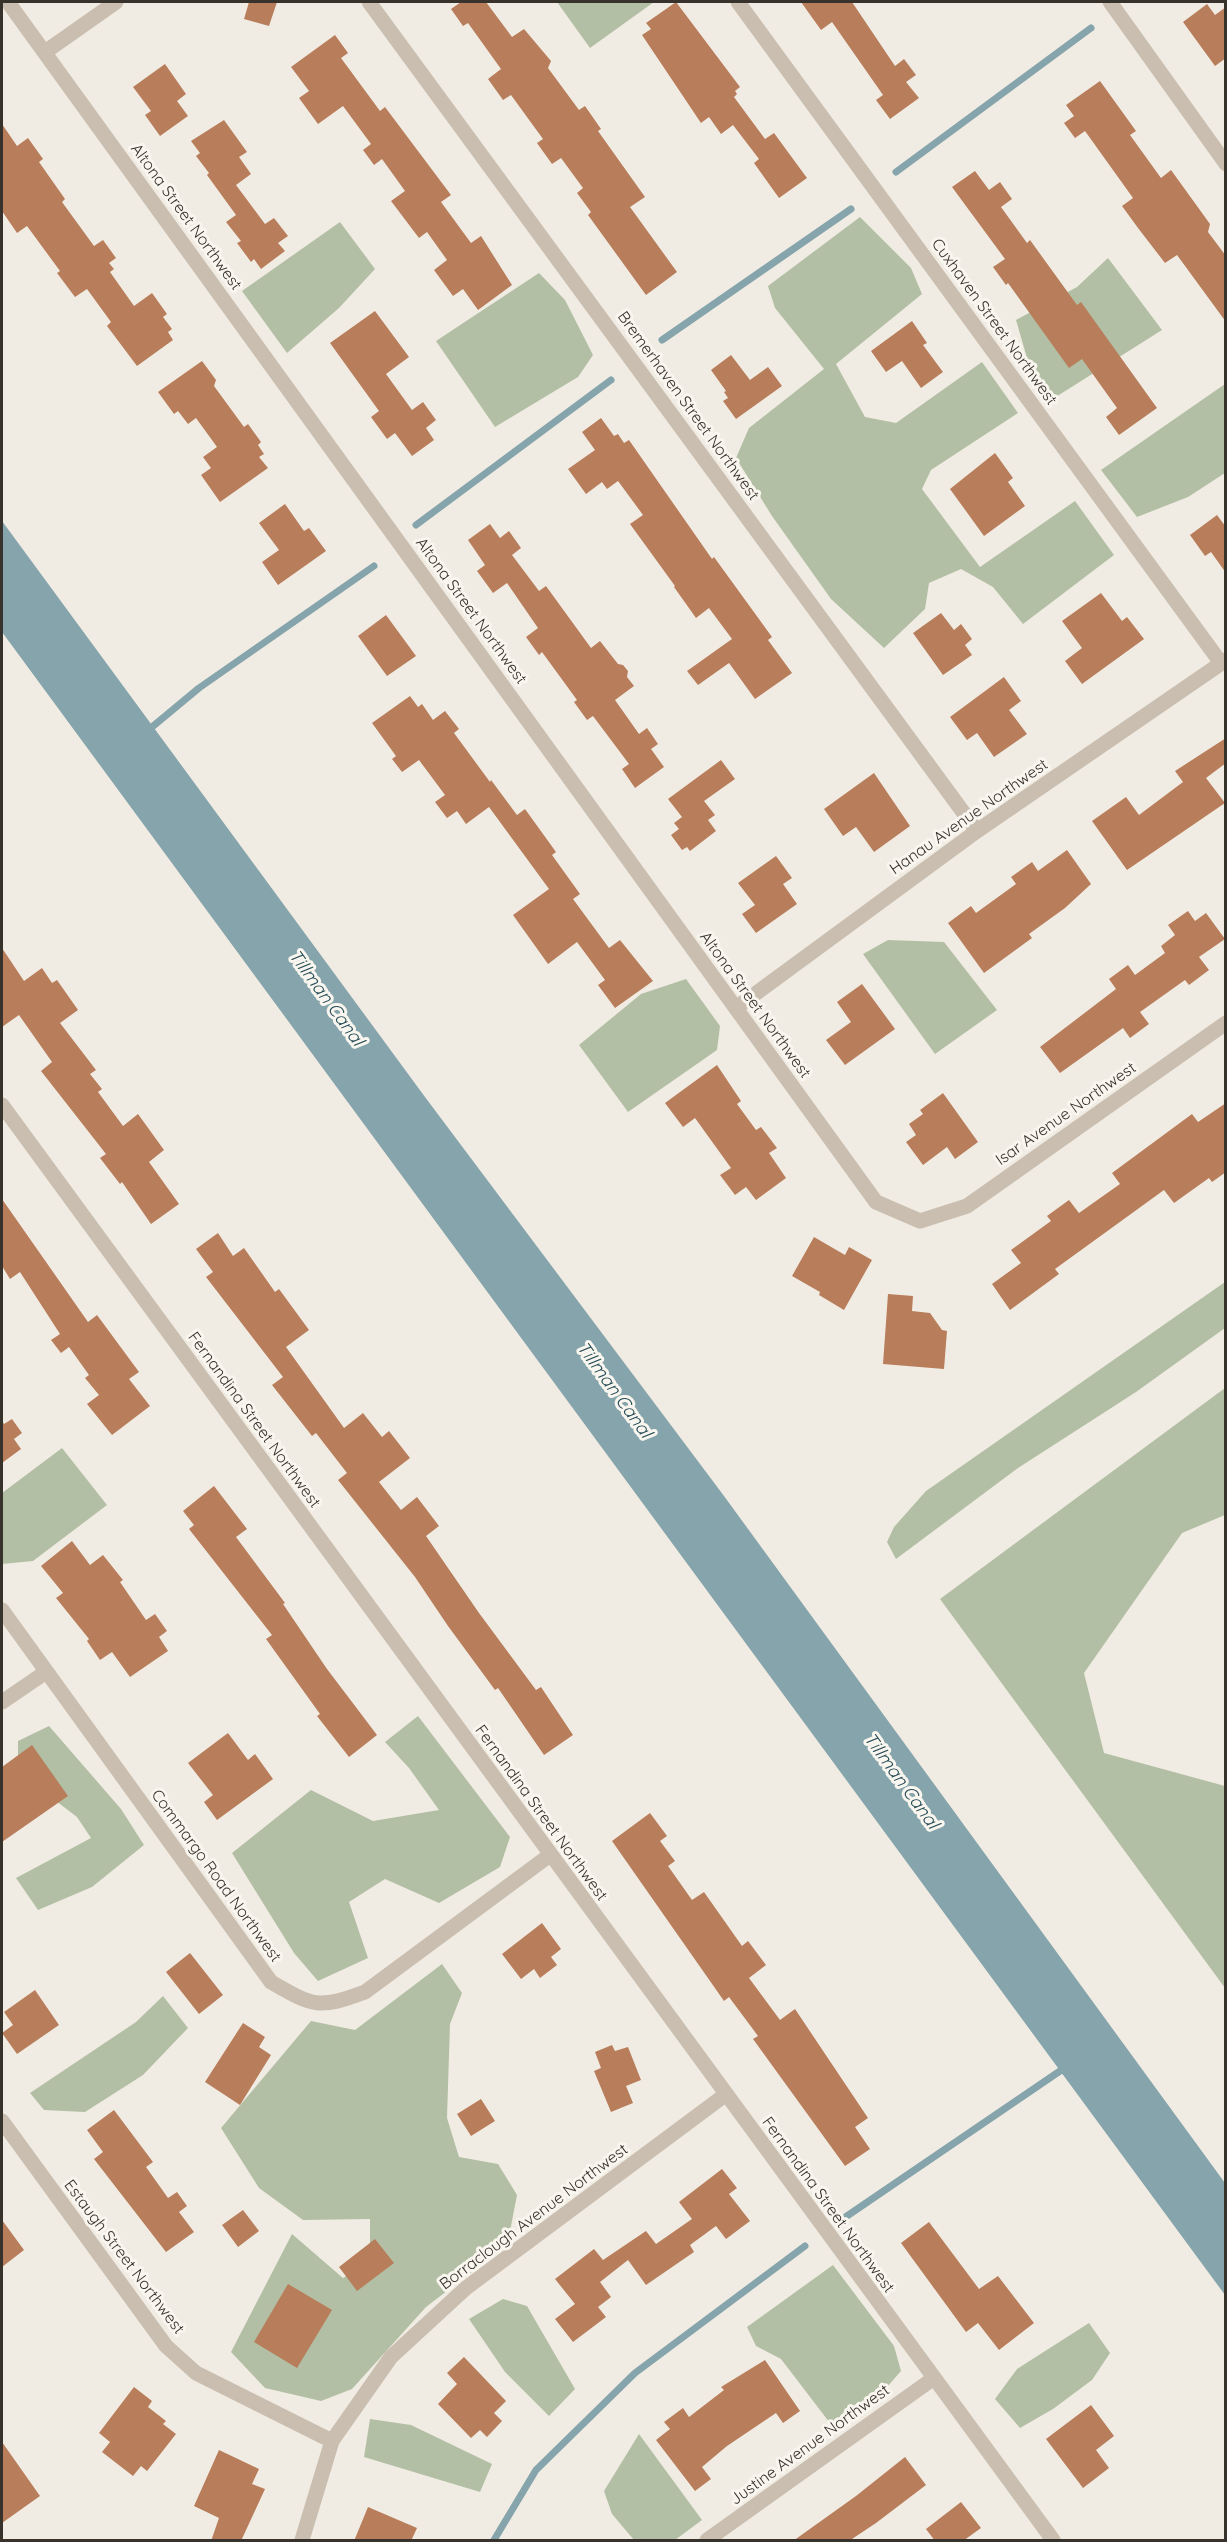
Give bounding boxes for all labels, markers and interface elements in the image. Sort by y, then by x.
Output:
street label: Altona Street Northwest [126,140,246,294]
street label: Cuxhaven Street Northwest [927,235,1061,409]
street label: Bremerhaven Street Northwest [613,308,763,504]
street label: Altona Street Northwest [411,534,531,688]
street label: Hanau Avenue Northwest [886,755,1052,879]
street label: Altona Street Northwest [695,928,815,1082]
water label: Tillman Canal [284,946,368,1050]
street label: Isar Avenue Northwest [992,1058,1140,1170]
street label: Fernandina Street Northwest [184,1328,324,1512]
water label: Tillman Canal [572,1338,656,1442]
street label: Fernandina Street Northwest [471,1721,611,1905]
water label: Tillman Canal [859,1729,943,1833]
street label: Commargo Road Northwest [147,1786,285,1966]
street label: Fernandina Street Northwest [758,2113,898,2297]
street label: Borraclough Avenue Northwest [436,2140,632,2294]
street label: Estaugh Street Northwest [60,2176,188,2338]
street label: Justine Avenue Northwest [727,2381,893,2509]

